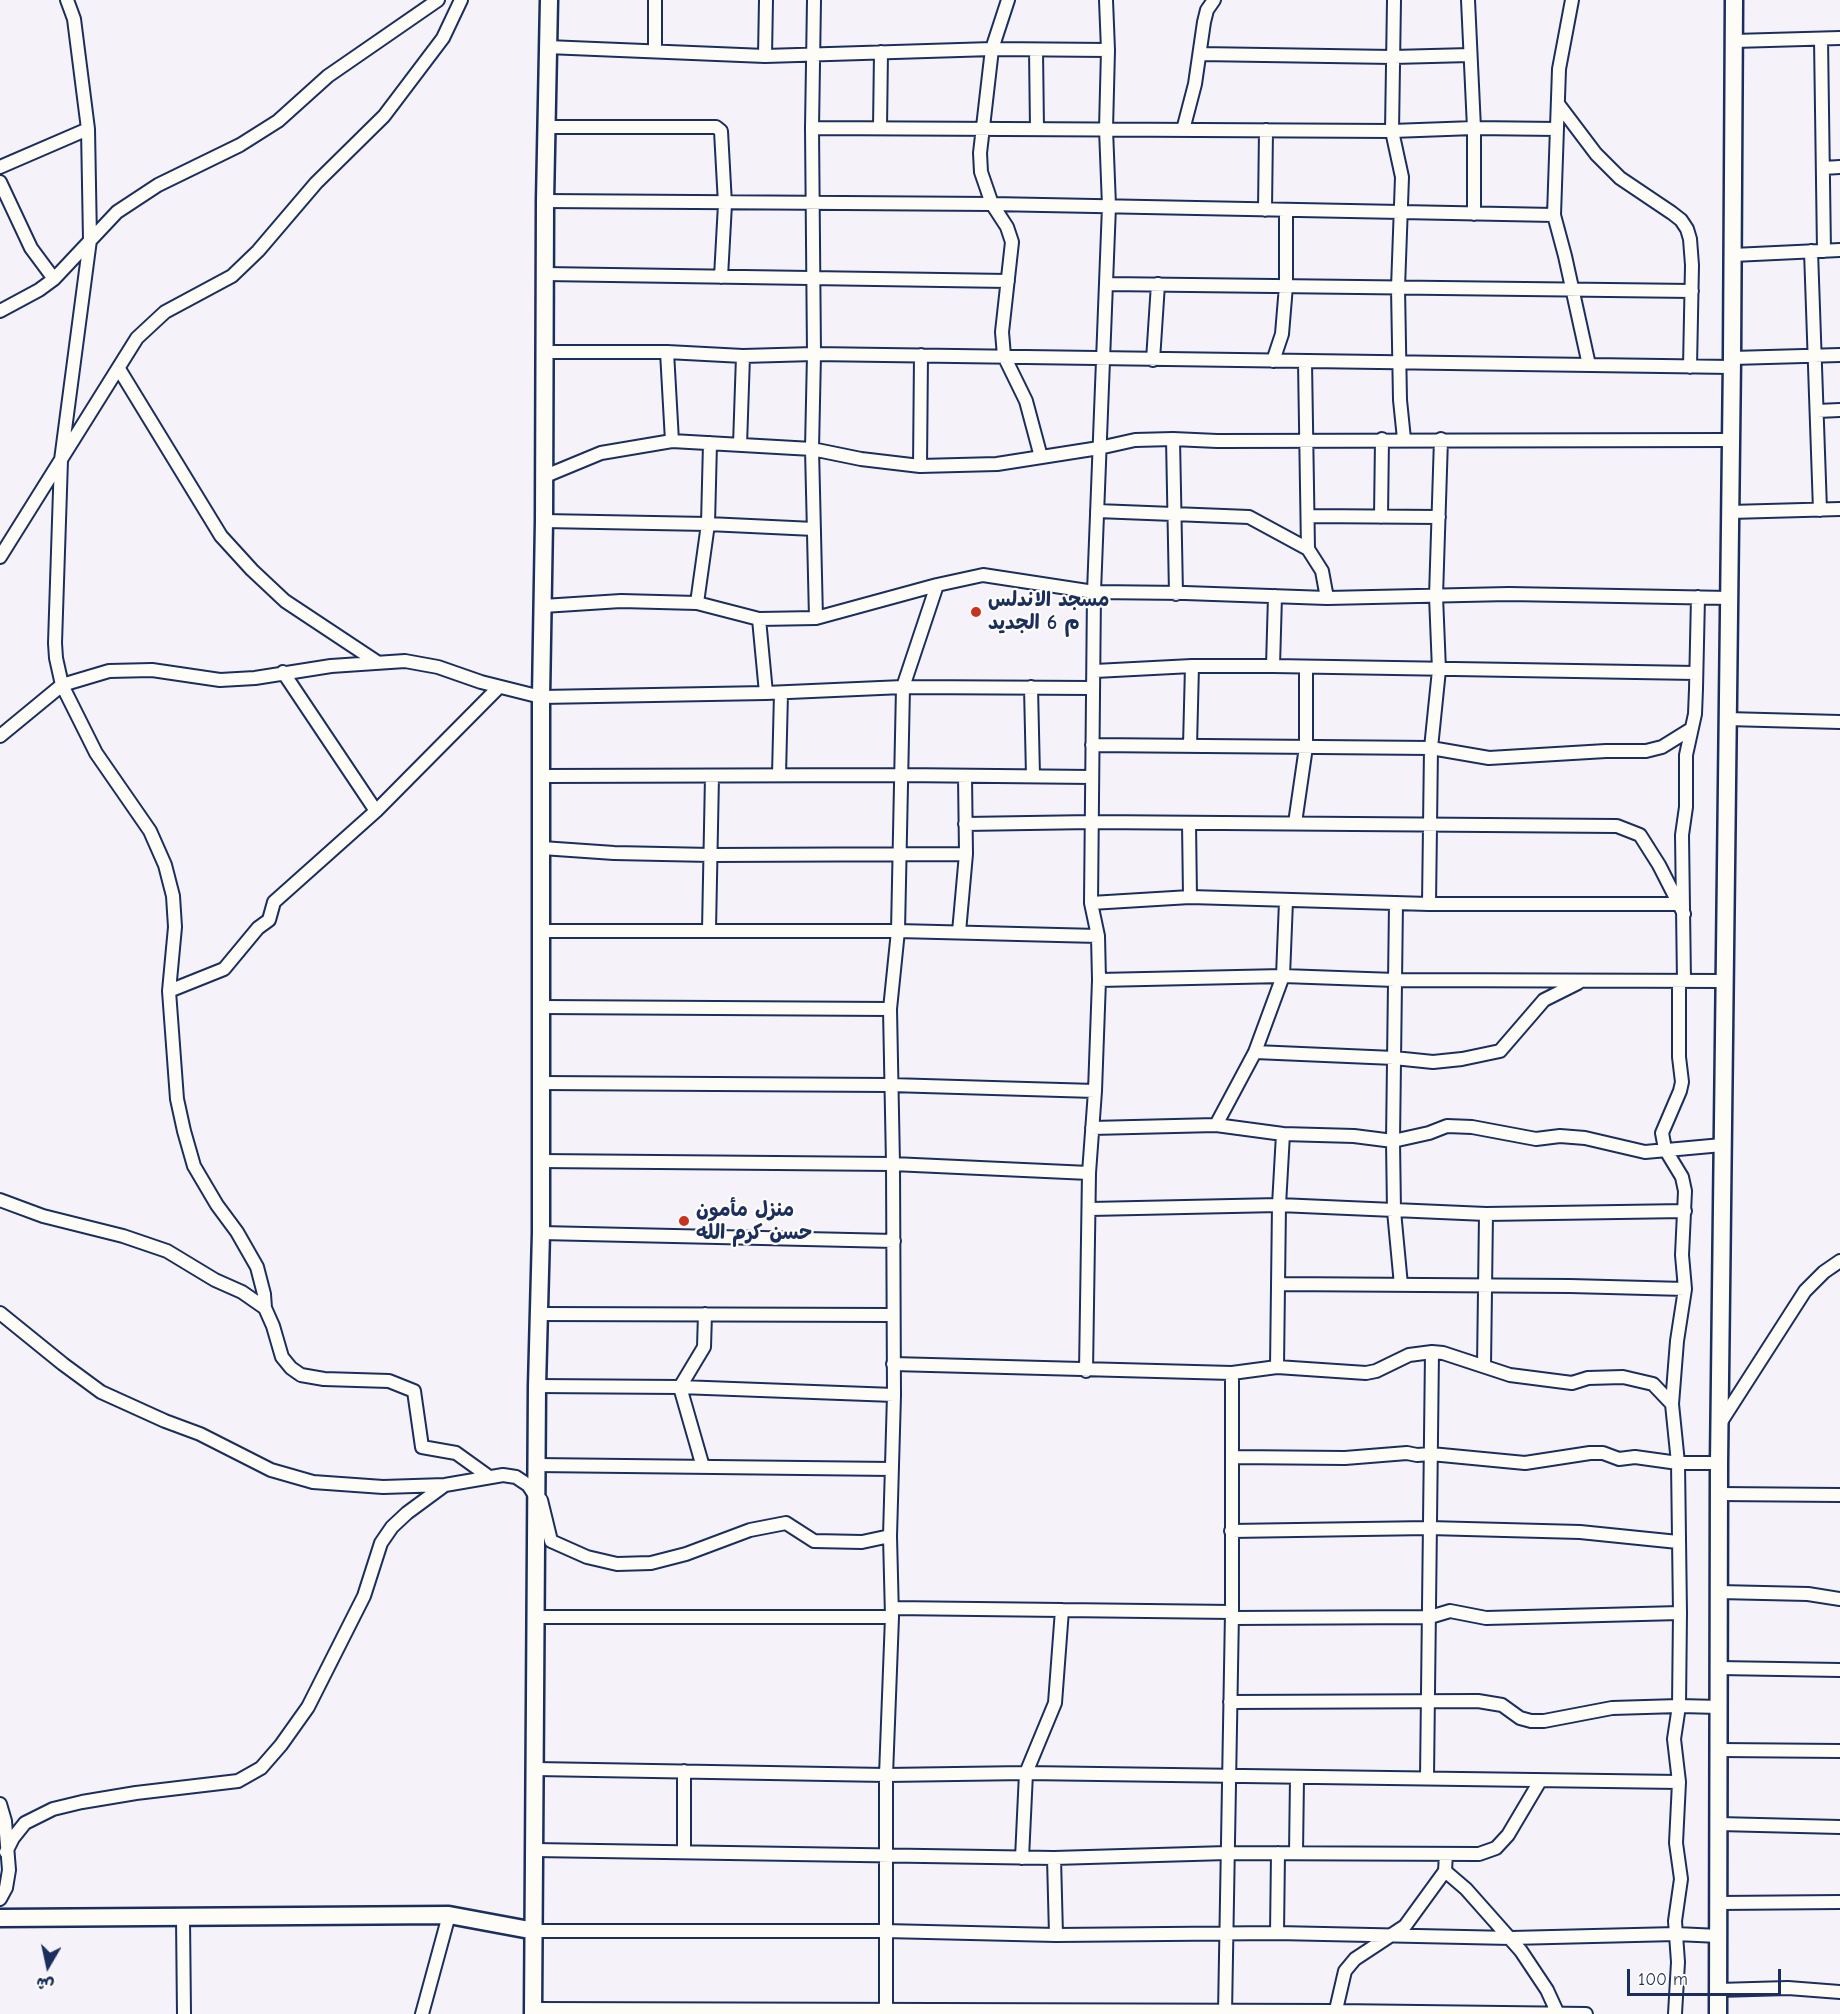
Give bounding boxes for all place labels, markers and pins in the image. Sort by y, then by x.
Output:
place label: مسجد الاندلس م 6 الجديد [988,588,1109,635]
marker: مسجد الاندلس م 6 الجديد [969,605,983,619]
place label: منزل مأمون حسن كرم الله [696,1198,812,1245]
marker: منزل مأمون حسن كرم الله [677,1214,691,1228]

